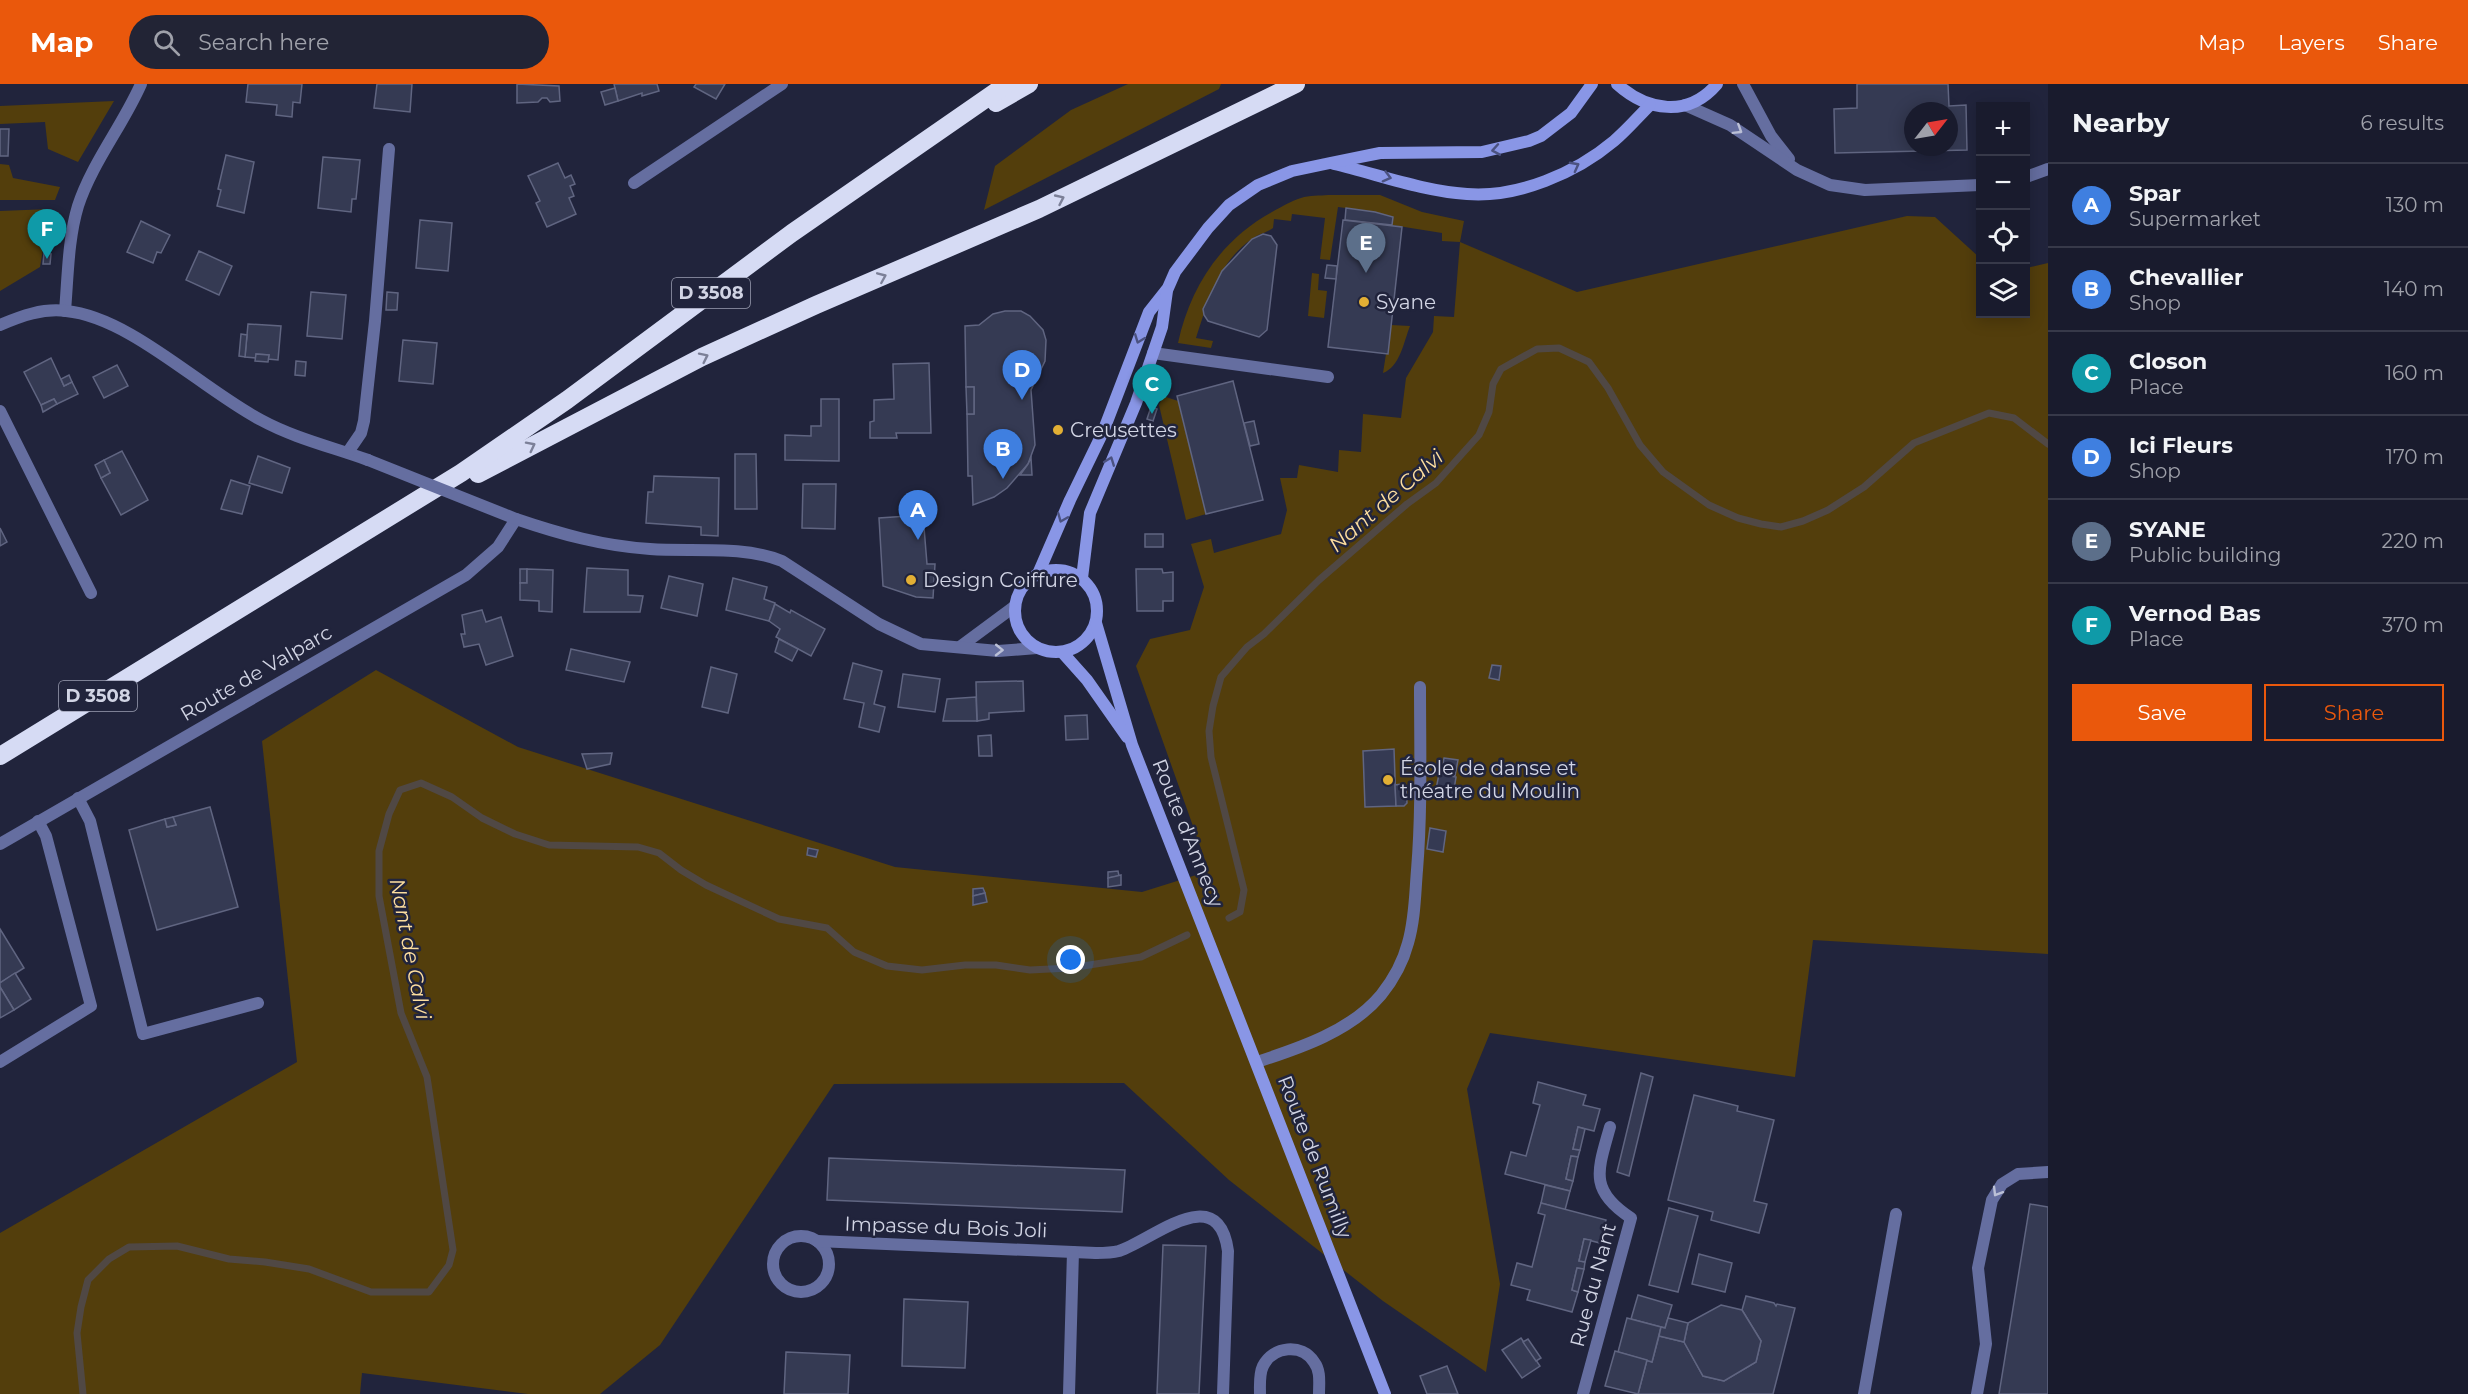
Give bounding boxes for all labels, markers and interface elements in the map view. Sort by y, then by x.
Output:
search box [129,15,549,69]
text: Map [30,25,93,59]
icon: search [150,26,183,59]
text: Search here [198,29,329,56]
text: Map [2198,30,2245,55]
text: Layers [2278,30,2345,55]
text: Share [2378,30,2438,55]
north arrow [1904,102,1958,156]
map controls [1976,102,2030,318]
button: + [1976,102,2030,156]
text: Nearby [2072,107,2169,139]
text: 6 results [2360,111,2444,135]
one-way arrow [1731,123,1742,134]
one-way arrow [1491,143,1501,156]
button: − [1976,156,2030,210]
one-way arrow [1569,162,1580,173]
one-way arrow [1381,170,1392,182]
text: Spar [2129,180,2181,207]
text: A [2084,193,2099,217]
text: 130 m [2386,193,2444,217]
one-way arrow [1054,194,1065,206]
text: Supermarket [2129,207,2261,231]
pin: F [28,210,66,259]
button: locate [1976,210,2030,264]
pin: E [1346,224,1386,273]
button: layers [1976,264,2030,318]
text: Chevallier [2129,264,2243,291]
one-way arrow [875,272,886,284]
text: B [2084,277,2099,301]
text: 140 m [2384,277,2444,301]
road number: D 3508 [672,278,750,308]
place label: Syane [1376,290,1436,314]
text: Shop [2129,291,2181,315]
marker: Syane [1357,295,1371,309]
one-way arrow [1134,333,1147,343]
text: Closon [2129,348,2207,375]
pin: D [1002,350,1042,400]
one-way arrow [697,352,708,364]
text: C [2084,361,2099,385]
text: 160 m [2385,361,2444,385]
pin: C [1132,364,1172,414]
text: Place [2129,375,2184,399]
place label: Creusettes [1070,418,1177,442]
marker: Creusettes [1051,423,1065,437]
pin: B [984,430,1022,479]
text: Ici Fleurs [2129,432,2233,459]
one-way arrow [524,442,535,454]
water label: Nant de Calvi [1323,444,1448,557]
text: D [2083,445,2100,469]
text: 170 m [2386,445,2444,469]
one-way arrow [1103,456,1115,467]
text: Shop [2129,459,2181,483]
pin: A [898,490,938,540]
one-way arrow [1057,511,1069,522]
text: SYANE [2129,516,2206,543]
text: E [2085,529,2098,553]
text: 220 m [2382,529,2444,553]
text: Public building [2129,543,2282,567]
place label: Design Coiffure [923,568,1078,592]
marker: Design Coiffure [904,573,918,587]
text: Vernod Bas [2129,600,2261,627]
text: F [2085,613,2098,637]
text: 370 m [2382,613,2444,637]
street label: Route de Valparc [176,620,336,726]
text: Place [2129,627,2184,651]
one-way arrow [995,644,1004,656]
road number: D 3508 [59,681,137,711]
button: Save [2072,684,2252,741]
button: Share [2264,684,2444,741]
street label: Route d'Annecy [1147,755,1229,911]
place label: École de danse et théatre du Moulin [1400,756,1580,803]
marker: École de danse et théatre du Moulin [1381,773,1395,787]
water label: Nant de Calvi [385,876,437,1022]
your location [1056,945,1085,974]
street label: Route de Rumilly [1273,1072,1357,1242]
one-way arrow [1993,1186,2005,1196]
street label: Impasse du Bois Joli [844,1211,1048,1243]
street label: Rue du Nant [1565,1220,1621,1350]

